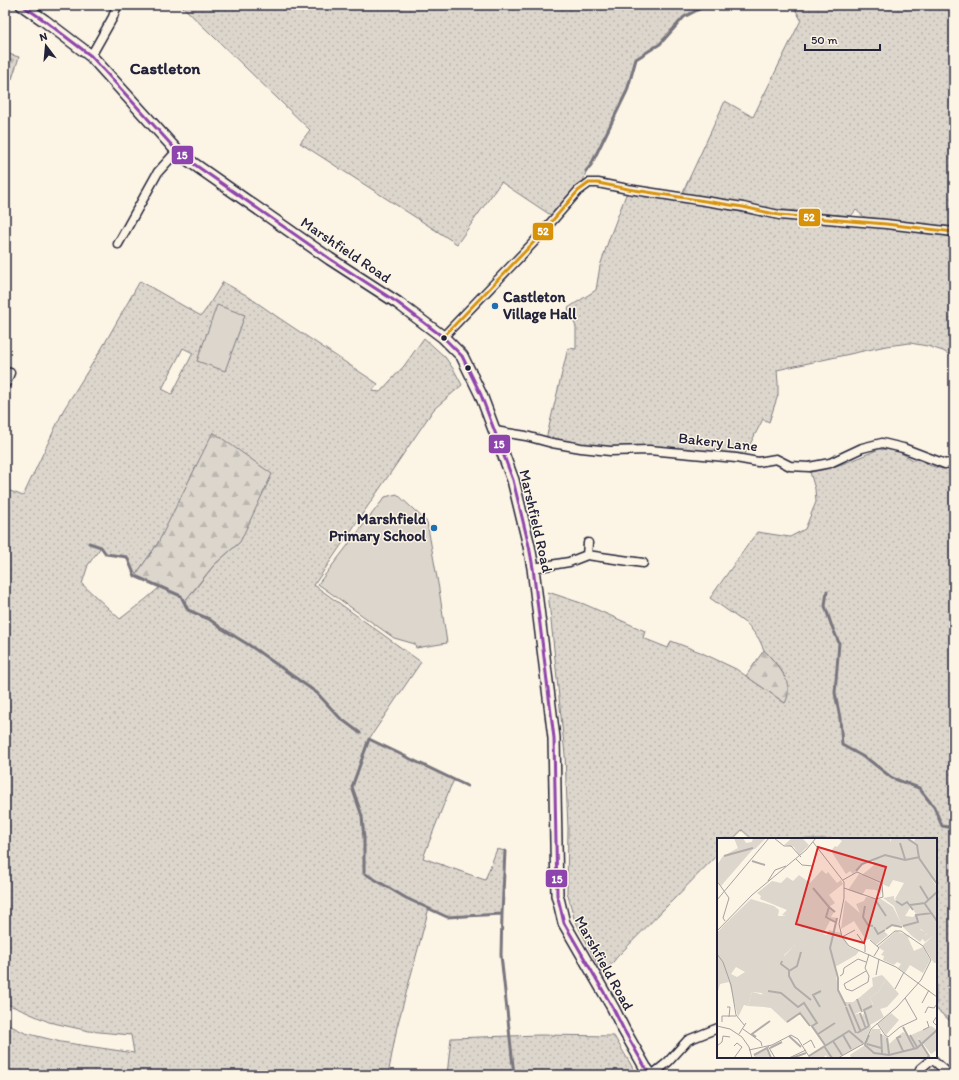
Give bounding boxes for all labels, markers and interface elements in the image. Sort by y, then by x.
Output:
north arrow [26,26,66,66]
scale bar [805,26,880,52]
text: N [38,30,49,44]
text: 50 m [811,33,837,47]
district label: Castleton [130,58,201,78]
line badge: 15 [171,145,194,165]
text: 15 [177,149,188,162]
line badge: 52 [798,208,821,227]
text: 52 [803,211,815,224]
street label: Marshfield Road [297,213,395,287]
line badge: 52 [532,222,554,241]
text: 52 [537,225,549,238]
place label: Castleton Village Hall [503,288,577,324]
marker: Castleton Village Hall [490,301,500,311]
unlabelled marker [439,333,449,343]
unlabelled marker [463,363,473,373]
street label: Bakery Lane [678,429,758,455]
line badge: 15 [488,434,511,454]
text: 15 [494,438,505,451]
street label: Marshfield Road [515,468,557,574]
place label: Marshfield Primary School [329,510,427,546]
marker: Marshfield Primary School [429,523,439,533]
inset map [717,838,937,1058]
line badge: 15 [545,869,568,888]
text: 15 [552,873,563,886]
street label: Marshfield Road [571,913,637,1013]

